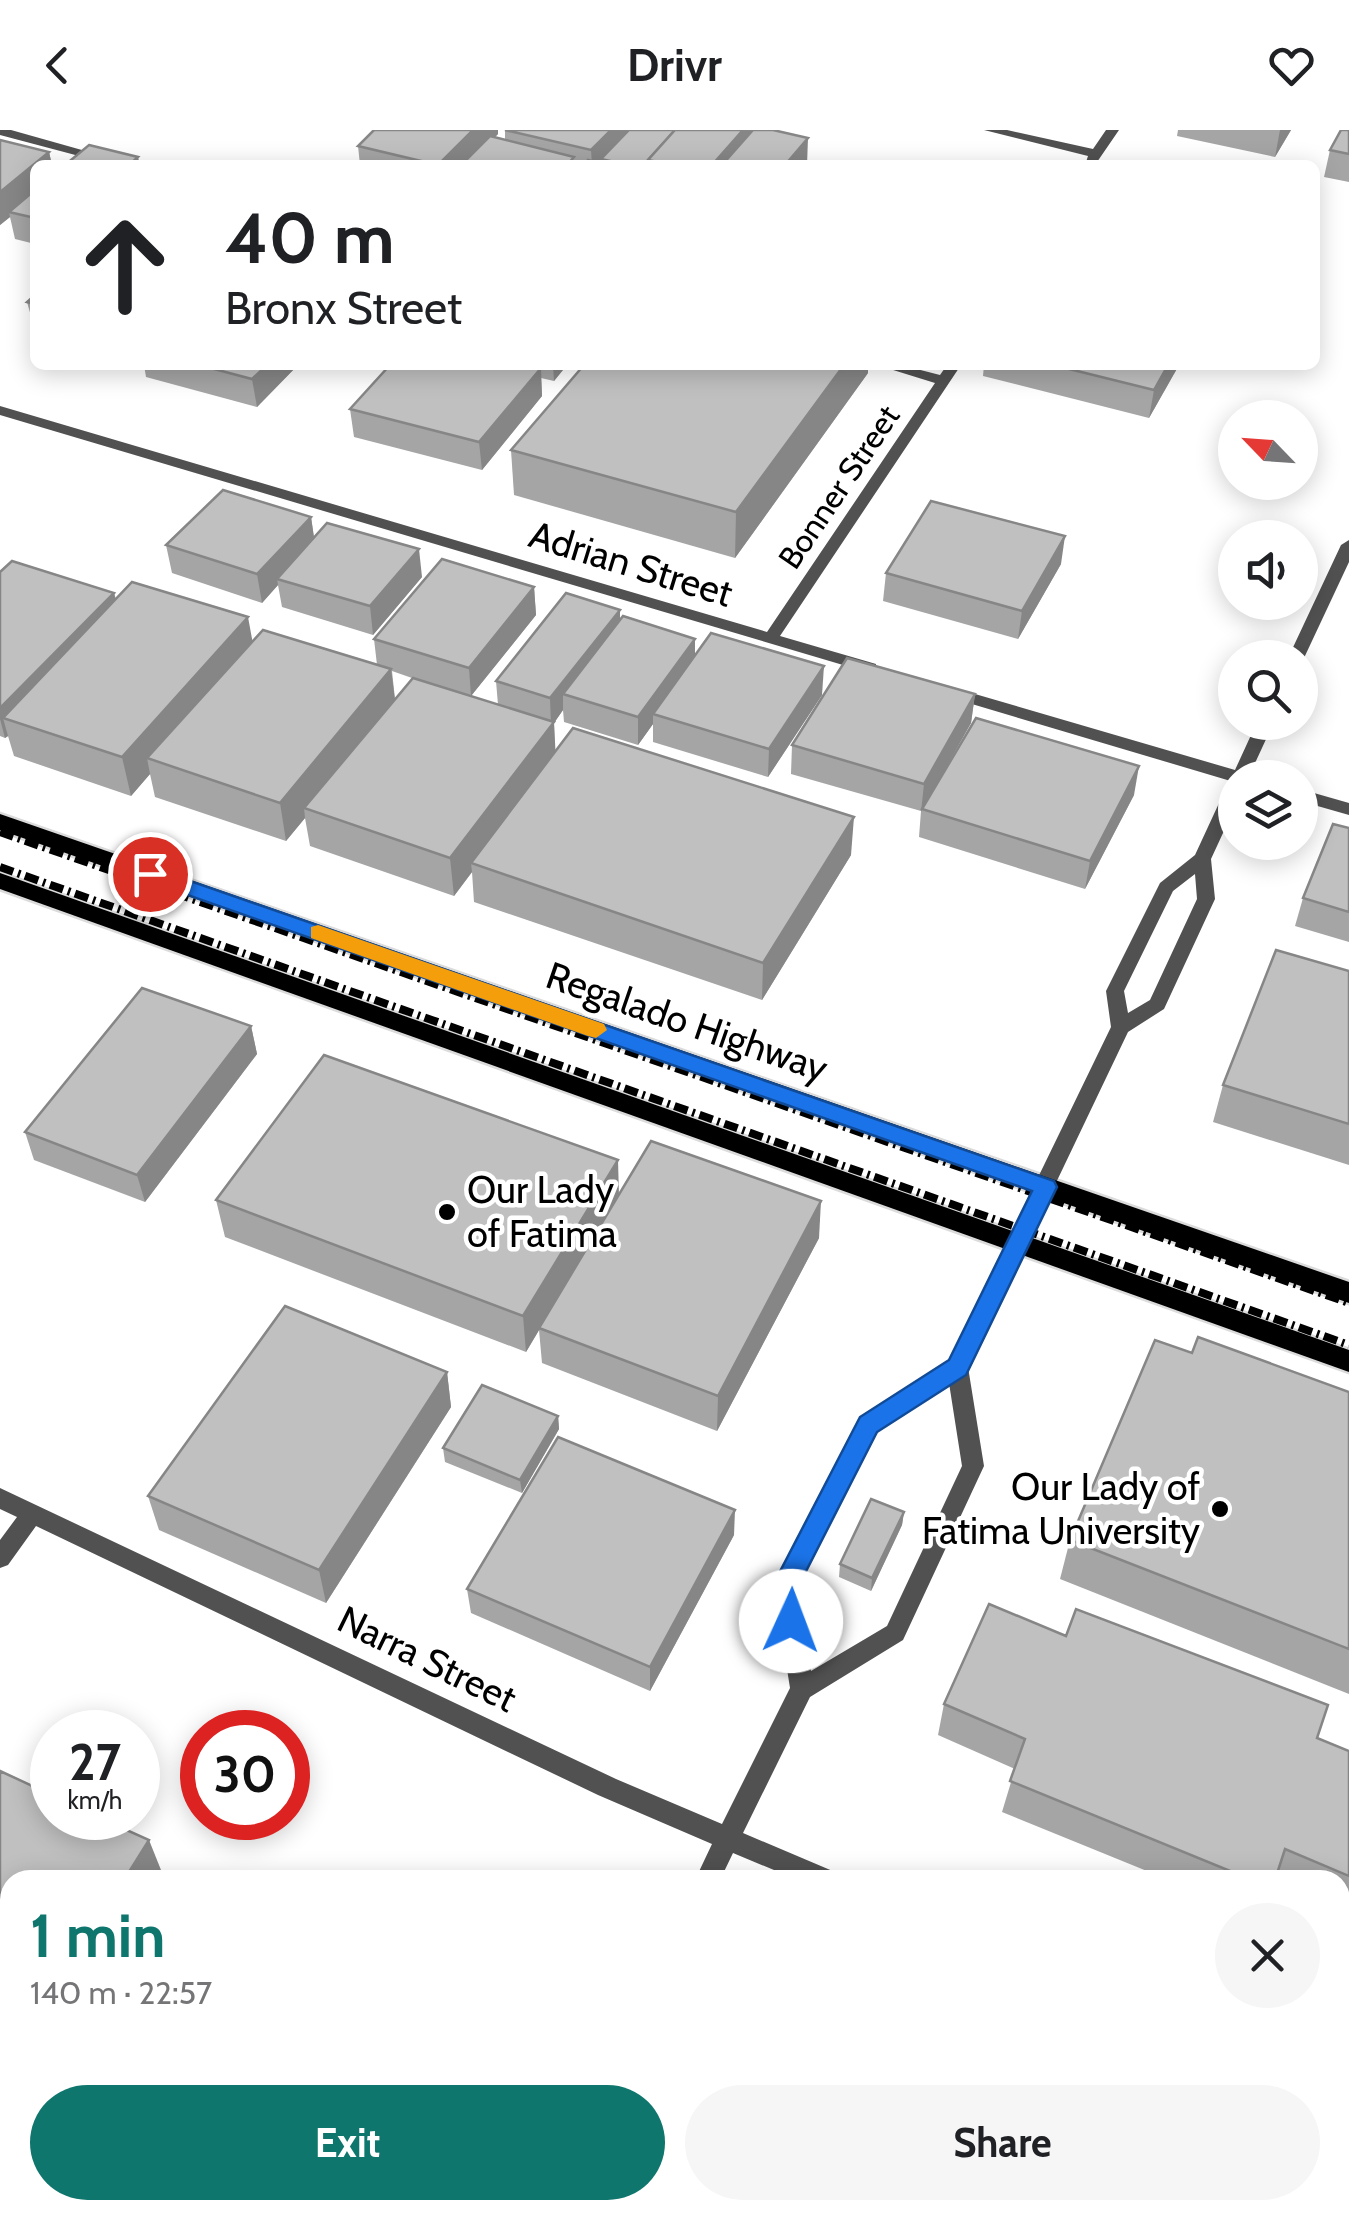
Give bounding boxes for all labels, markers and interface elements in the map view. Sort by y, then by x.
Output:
icon: back [30,38,85,93]
text: Drivr [627,38,722,92]
icon: heart [1264,38,1319,93]
text: 40 m [225,195,394,281]
icon: ahead [60,200,190,330]
text: Bronx Street [225,281,462,335]
street label: Bonner Street [770,398,908,576]
north arrow [1218,400,1318,500]
map controls [1218,400,1318,860]
street label: Adrian Street [524,510,739,617]
button: sound [1218,520,1318,620]
button: search [1218,640,1318,740]
button: layers [1218,760,1318,860]
pin [108,832,193,917]
icon: arrive [123,847,178,902]
street label: Regalado Highway [540,951,834,1092]
place label: Our Lady of Fatima [467,1166,617,1257]
marker: Our Lady of Fatima [436,1201,458,1223]
place label: Our Lady of Fatima University [922,1463,1200,1554]
marker: Our Lady of Fatima University [1209,1498,1231,1520]
position arrow [739,1569,843,1673]
street label: Narra Street [330,1595,524,1722]
speed limit sign: 30 [180,1710,310,1840]
text: 27 [69,1732,121,1793]
text: km/h [68,1785,122,1815]
text: 1 min [30,1899,165,1972]
button: close [1215,1903,1320,2008]
text: 140 m · 22:57 [30,1973,212,2012]
button: Exit [30,2085,665,2200]
button: Share [685,2085,1320,2200]

